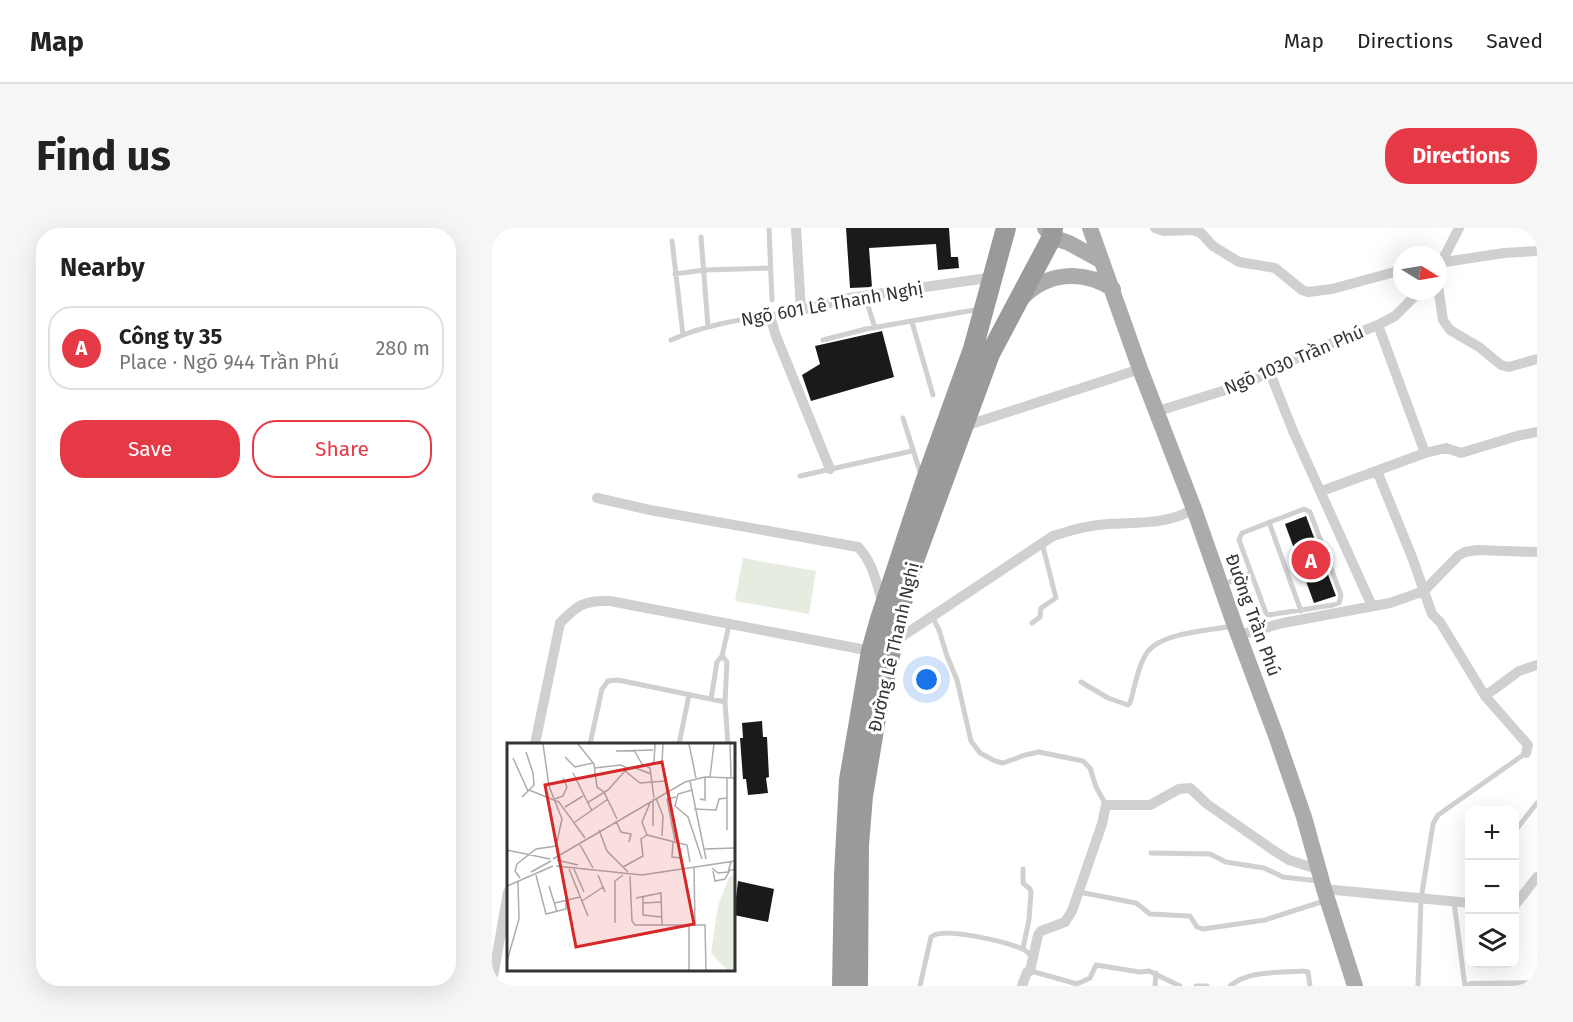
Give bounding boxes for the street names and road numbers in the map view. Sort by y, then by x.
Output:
street label: Ngõ 601 Lê Thanh Nghị [739,277,925,331]
street label: Ngõ 1030 Trần Phú [1221,321,1367,399]
street label: Đường Trần Phú [1221,551,1285,679]
street label: Đường Lê Thanh Nghị [864,560,924,734]

